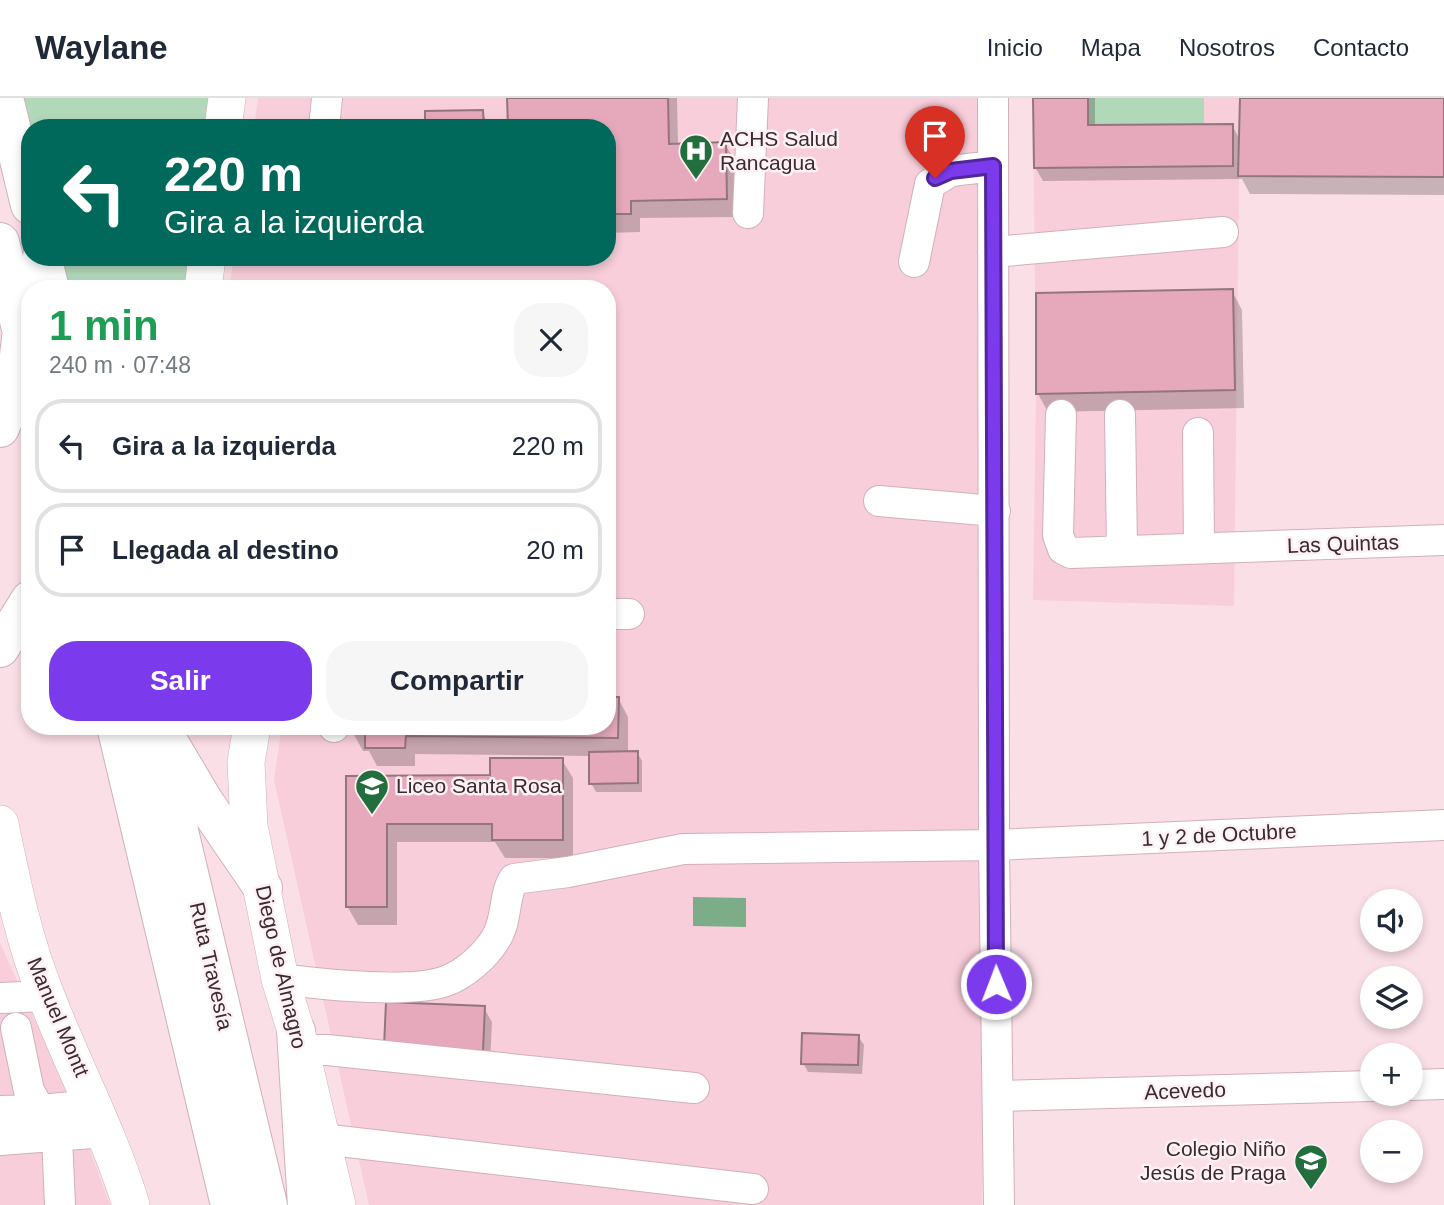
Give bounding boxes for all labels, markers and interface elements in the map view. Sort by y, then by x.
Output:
text: Waylane [35,29,168,66]
text: Inicio [987,34,1043,61]
text: Mapa [1081,34,1141,61]
text: Nosotros [1179,34,1275,61]
text: Contacto [1313,34,1409,61]
pin [905,106,965,178]
icon: arrive [916,117,954,155]
place label: ACHS Salud Rancagua [720,127,838,174]
hospital icon: ACHS Salud Rancagua [677,132,715,181]
icon: left [49,147,140,238]
text: 220 m [164,147,303,201]
text: Gira a la izquierda [164,204,424,240]
text: 1 min [49,302,159,349]
button: close [514,303,588,377]
text: 240 m · 07:48 [49,352,191,378]
icon: left [53,427,91,465]
text: Gira a la izquierda [112,431,336,461]
text: 220 m [512,431,584,461]
street label: Las Quintas [1287,530,1399,557]
icon: arrive [53,531,91,569]
text: Llegada al destino [112,535,339,565]
text: 20 m [526,535,584,565]
button: Salir [49,641,312,721]
button: Compartir [326,641,588,721]
school or university icon: Liceo Santa Rosa [353,767,391,816]
place label: Liceo Santa Rosa [396,774,562,797]
street label: 1 y 2 de Octubre [1141,819,1297,850]
street label: Diego de Almagro [252,883,311,1051]
map controls [1360,889,1423,1183]
button: sound [1360,889,1423,952]
street label: Ruta Travesía [186,900,237,1032]
position arrow [959,947,1033,1021]
street label: Manuel Montt [23,954,94,1080]
button: layers [1360,966,1423,1029]
button: + [1360,1043,1423,1106]
street label: Acevedo [1144,1078,1226,1103]
button: − [1360,1120,1423,1183]
place label: Colegio Niño Jesús de Praga [1140,1137,1286,1184]
school or university icon: Colegio Niño Jesús de Praga [1292,1142,1330,1191]

